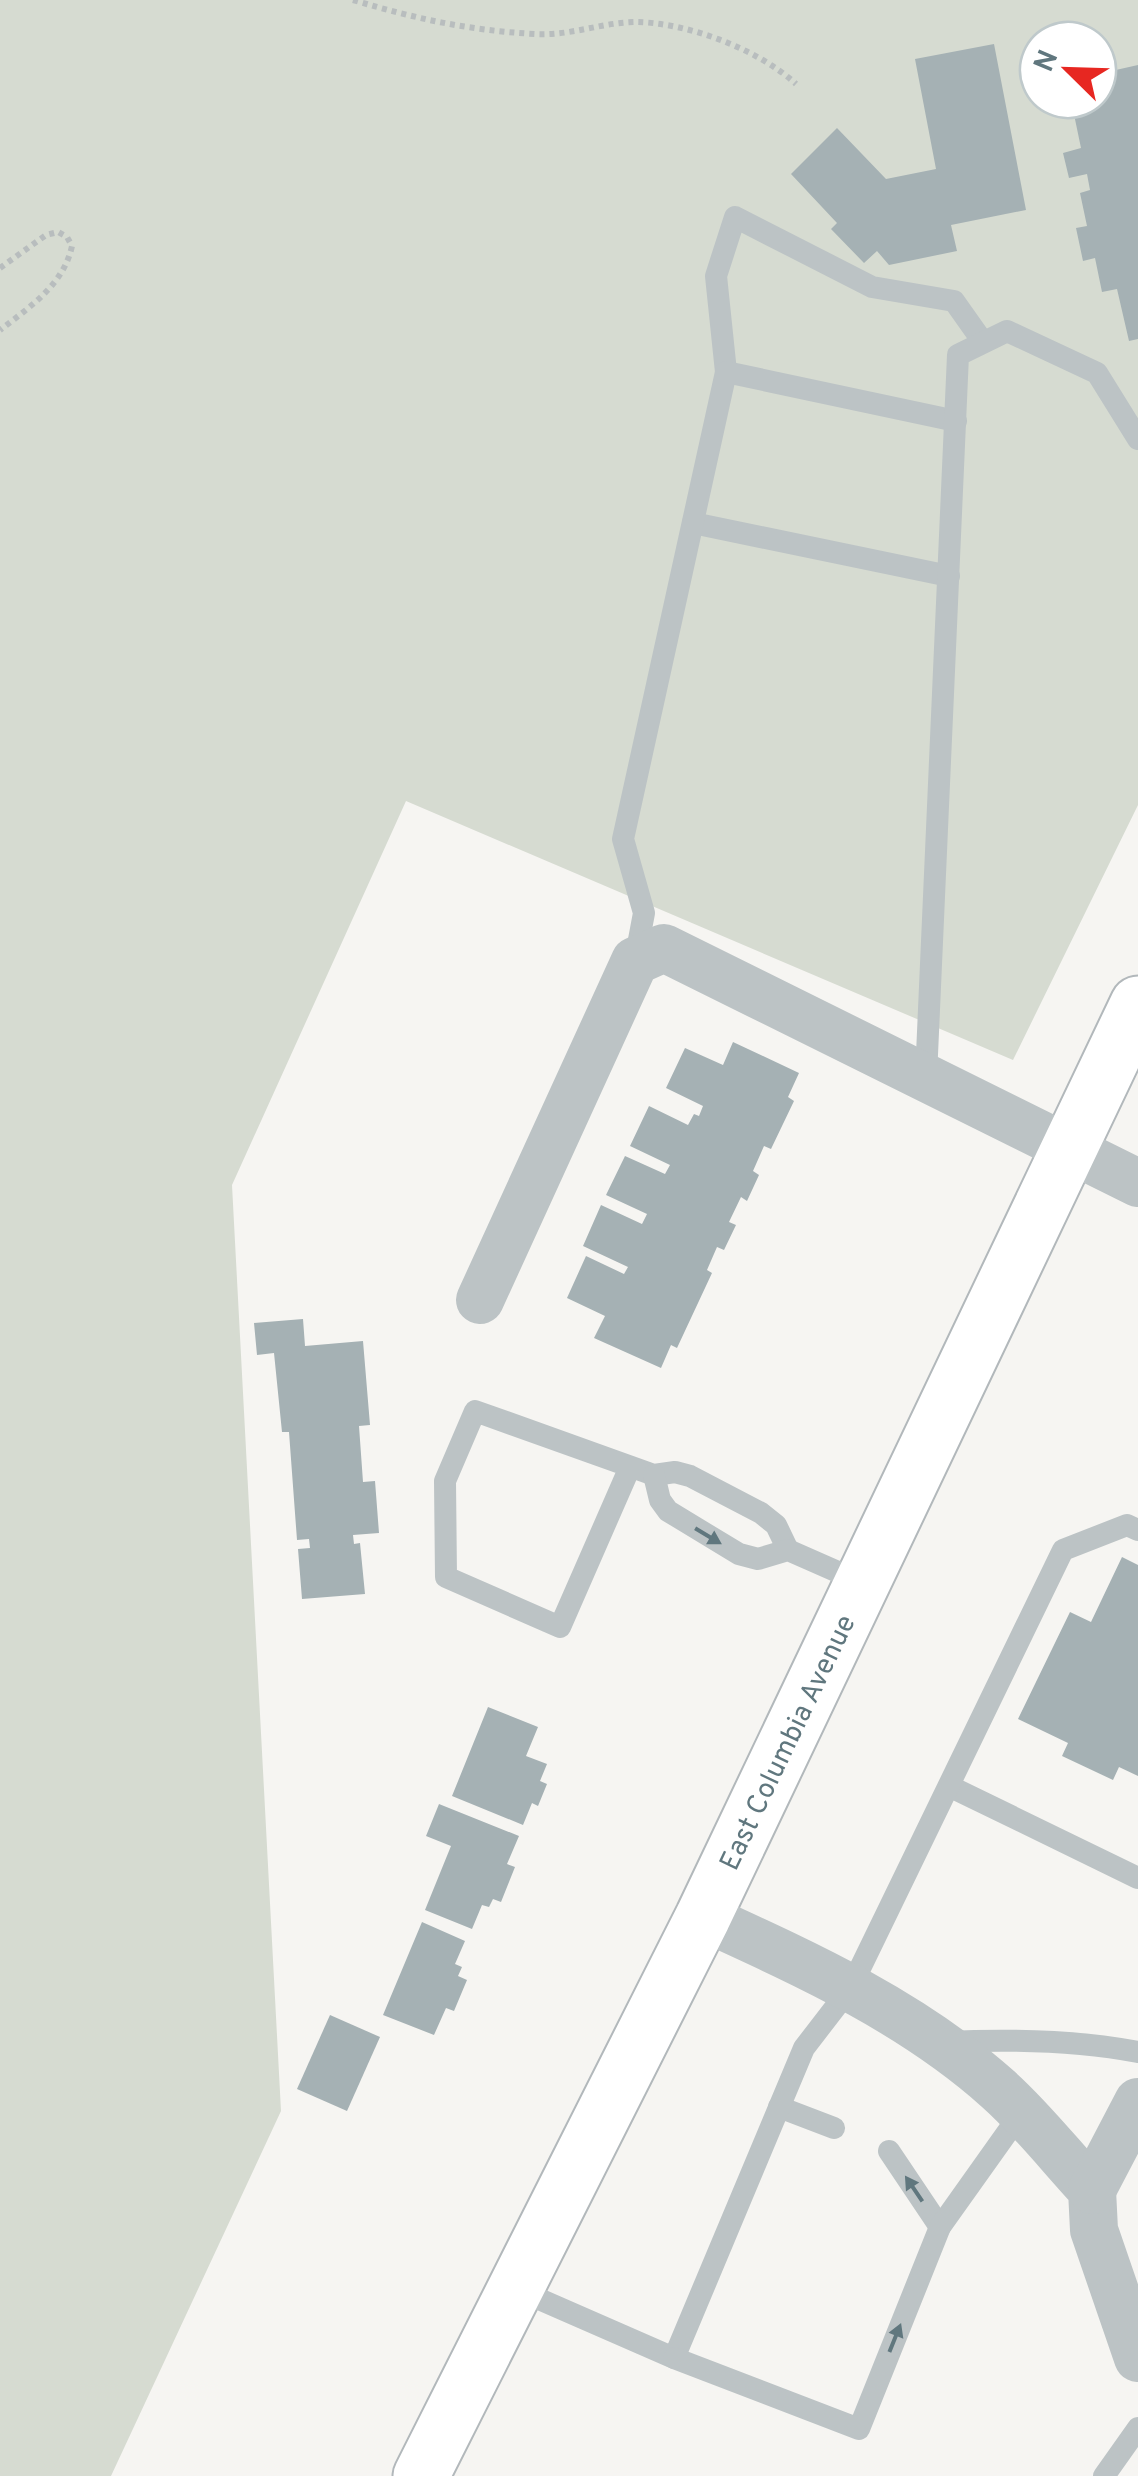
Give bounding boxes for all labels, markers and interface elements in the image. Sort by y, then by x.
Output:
north arrow [1018,20,1118,120]
text: N [1027,45,1068,78]
one-way arrow [695,1526,722,1545]
street label: East Columbia Avenue [713,1610,865,1877]
one-way arrow [906,2176,924,2203]
one-way arrow [888,2323,904,2353]

